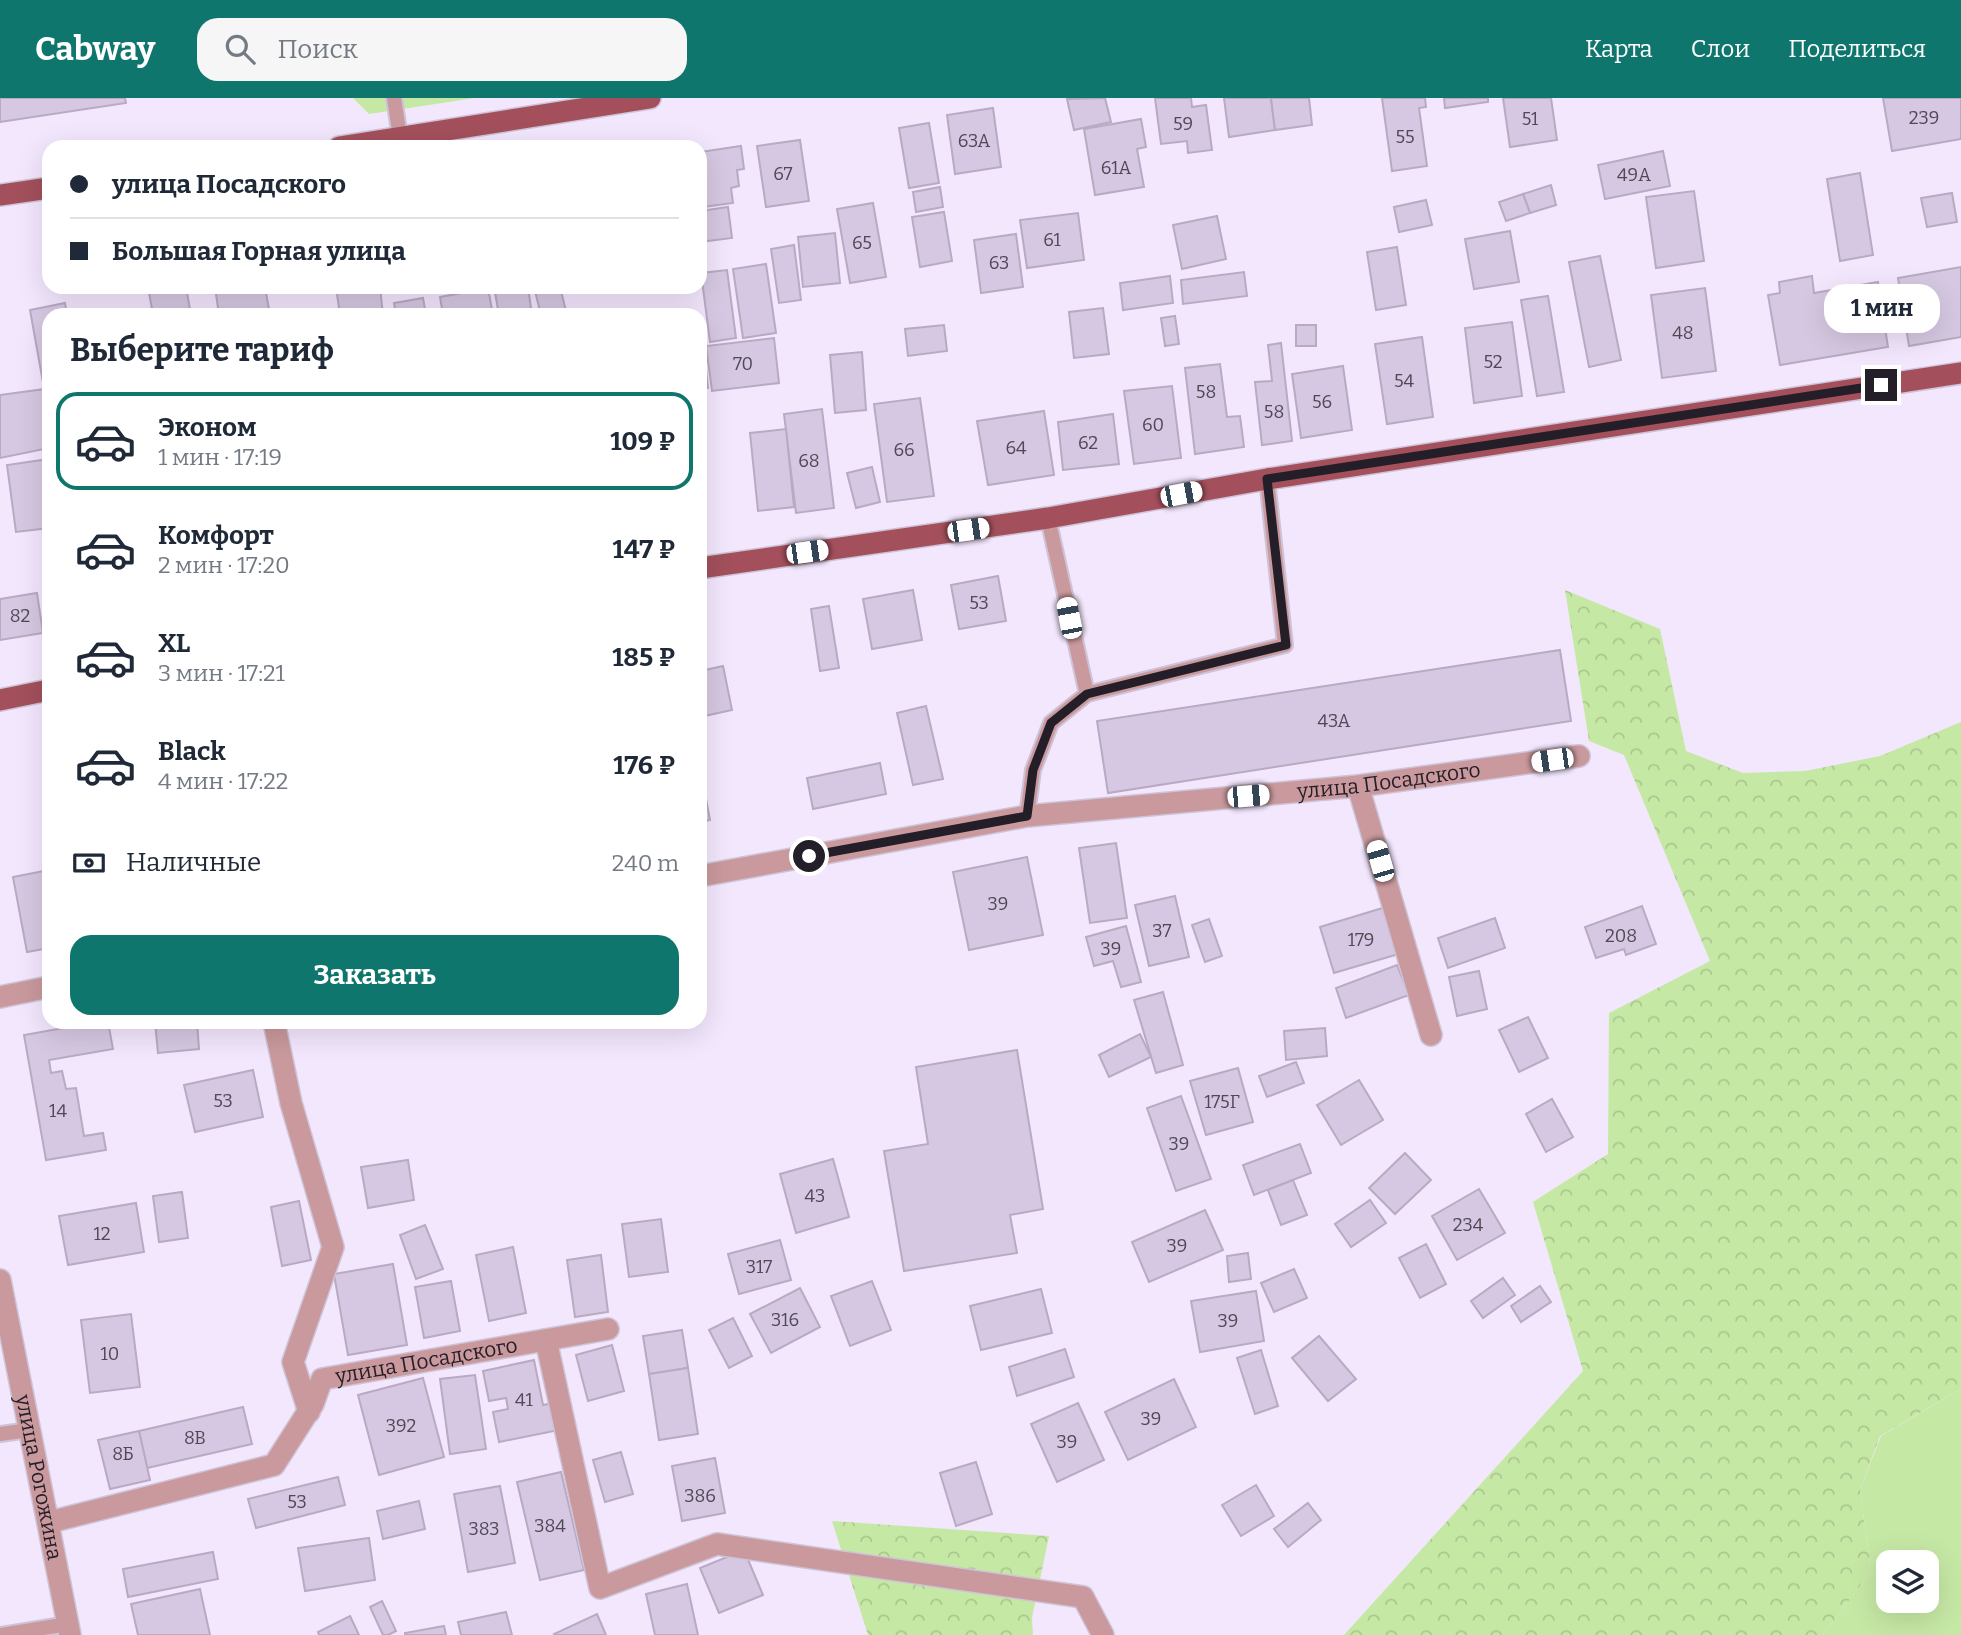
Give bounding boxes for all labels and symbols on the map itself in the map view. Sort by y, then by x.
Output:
house number: 239 [1909,107,1939,129]
house number: 51 [1522,108,1539,130]
house number: 59 [1173,113,1193,135]
house number: 55 [1395,126,1415,148]
house number: 63А [958,130,991,152]
house number: 61А [1101,157,1131,179]
house number: 67 [773,163,793,185]
house number: 49А [1617,164,1651,186]
house number: 61 [1043,229,1062,251]
house number: 65 [852,232,872,254]
house number: 63 [989,252,1009,274]
callout: 1 мин [1823,284,1939,332]
house number: 48 [1672,322,1694,344]
house number: 52 [1483,351,1503,373]
house number: 70 [733,353,753,375]
route end [1865,369,1897,401]
house number: 54 [1394,370,1415,392]
house number: 58 [1196,381,1216,403]
house number: 56 [1312,391,1332,413]
house number: 58 [1264,401,1284,423]
house number: 60 [1142,414,1164,436]
house number: 62 [1078,432,1098,454]
house number: 64 [1005,437,1027,459]
house number: 66 [893,439,915,461]
house number: 68 [798,450,820,472]
car [1159,480,1204,508]
car [946,517,991,543]
car [785,539,830,565]
house number: 53 [969,592,989,614]
car [1055,595,1084,641]
house number: 82 [10,605,30,627]
house number: 43А [1318,710,1351,732]
car [1530,747,1575,773]
street label: улица Посадского [1295,757,1482,805]
car [1227,784,1270,808]
car [1365,838,1396,884]
route start [793,840,825,872]
house number: 39 [988,893,1008,915]
house number: 37 [1152,920,1172,942]
house number: 208 [1605,925,1637,947]
house number: 179 [1348,929,1374,951]
house number: 39 [1101,938,1121,960]
house number: 53 [213,1090,233,1112]
house number: 175Г [1204,1091,1240,1113]
house number: 14 [49,1100,67,1122]
house number: 39 [1169,1133,1189,1155]
house number: 43 [805,1185,825,1207]
house number: 234 [1453,1214,1484,1236]
house number: 12 [93,1223,111,1245]
house number: 39 [1167,1235,1187,1257]
house number: 317 [746,1256,772,1278]
house number: 316 [771,1309,799,1331]
house number: 39 [1218,1310,1238,1332]
street label: улица Посадского [332,1332,519,1390]
house number: 10 [101,1343,119,1365]
house number: 41 [515,1389,534,1411]
street label: улица Рогожина [10,1391,68,1563]
house number: 39 [1141,1408,1161,1430]
house number: 392 [386,1415,416,1437]
house number: 8В [184,1427,206,1449]
house number: 39 [1057,1431,1077,1453]
house number: 8Б [112,1443,134,1465]
house number: 386 [684,1485,716,1507]
house number: 53 [287,1491,307,1513]
house number: 384 [534,1515,566,1537]
house number: 383 [468,1518,500,1540]

